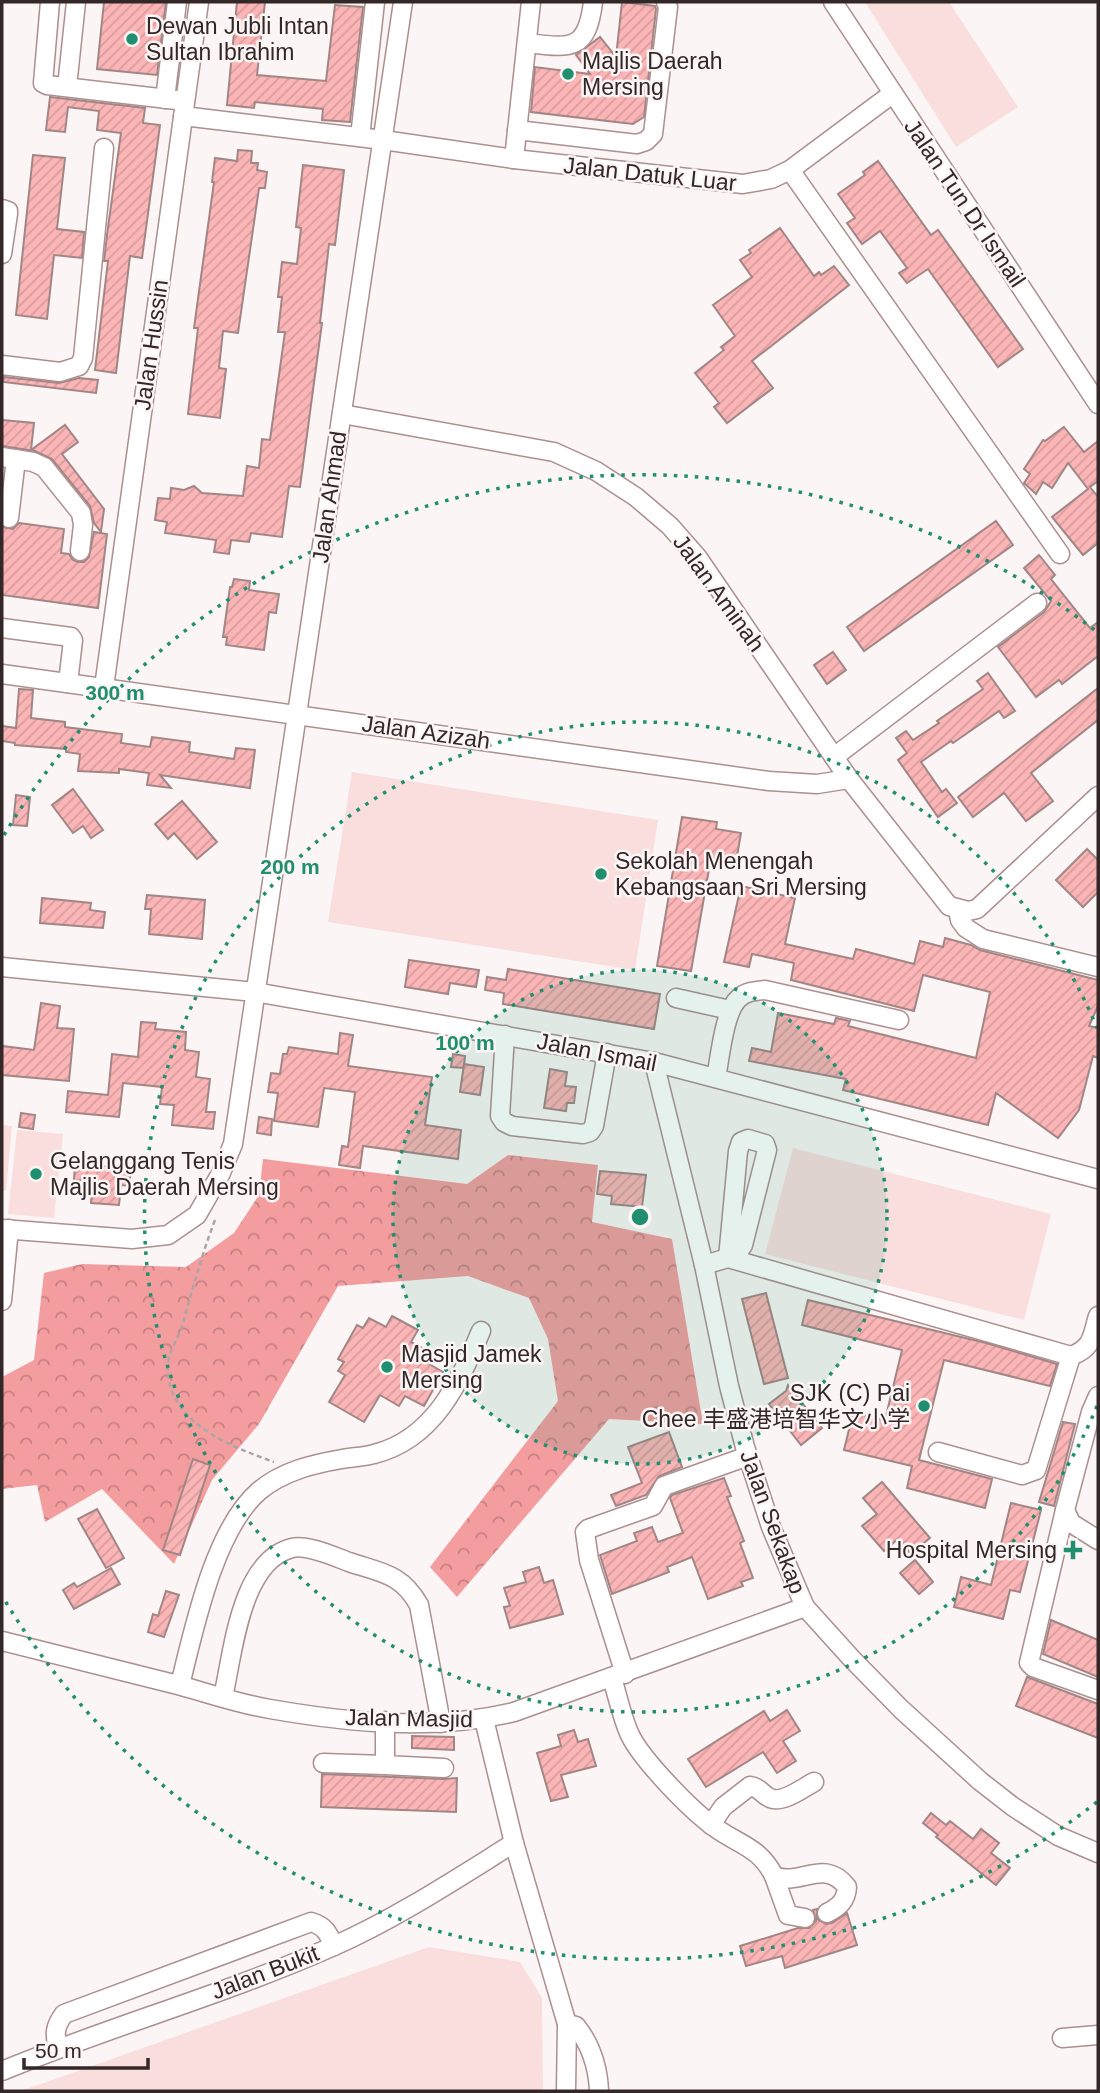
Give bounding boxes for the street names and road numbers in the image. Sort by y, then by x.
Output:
street label: Jalan Tun Dr Ismail [899,114,1031,292]
street label: Jalan Datuk Luar [562,152,738,196]
street label: Jalan Hussin [129,278,173,412]
street label: Jalan Ahmad [307,429,351,565]
street label: Jalan Aminah [668,529,770,657]
street label: Jalan Azizah [360,710,492,754]
street label: Jalan Ismail [535,1028,659,1076]
street label: Jalan Sekakap [735,1447,811,1597]
street label: Jalan Masjid [345,1704,473,1732]
street label: Jalan Bukit [208,1939,323,2004]

